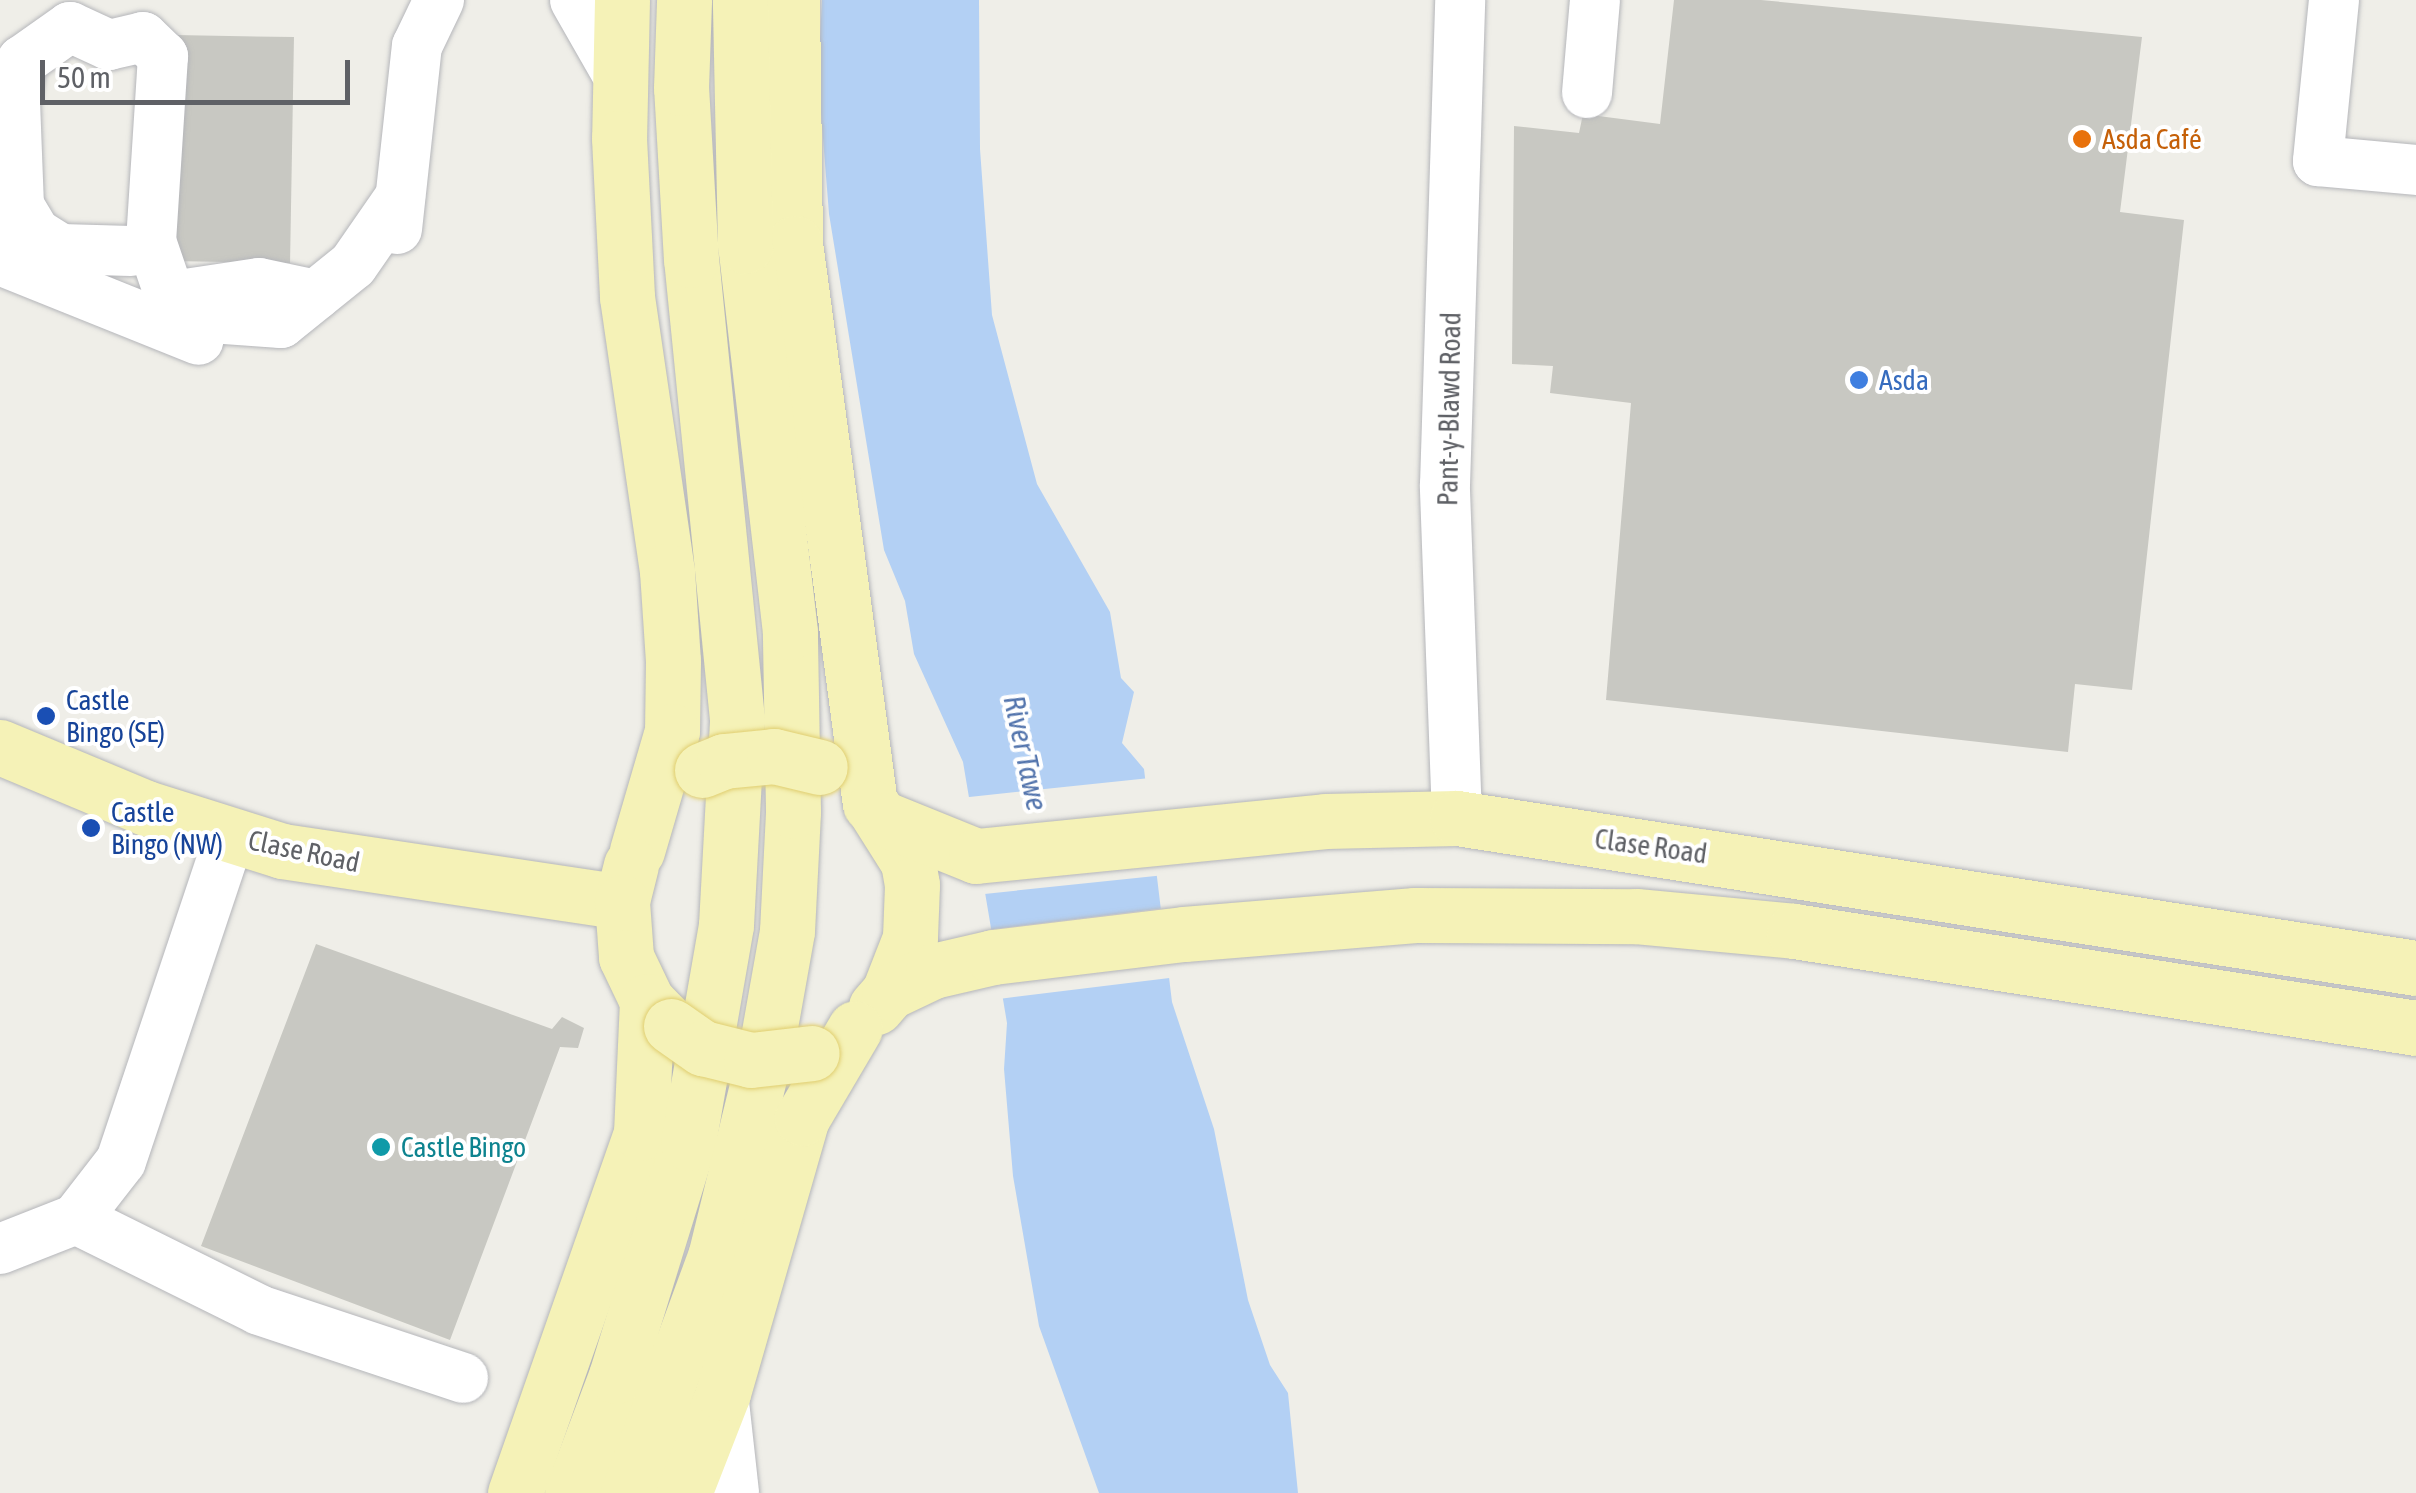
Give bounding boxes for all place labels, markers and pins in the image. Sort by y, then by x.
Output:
place label: Asda Café [2102,122,2202,156]
marker: Asda Café [2071,128,2093,150]
place label: Asda [1879,363,1929,397]
marker: Asda [1848,369,1870,391]
place label: Castle Bingo (SE) [66,683,165,749]
marker: Castle Bingo (SE) [35,705,57,727]
place label: Castle Bingo (NW) [111,795,223,861]
marker: Castle Bingo (NW) [80,817,102,839]
place label: Castle Bingo [401,1130,526,1164]
marker: Castle Bingo [370,1136,392,1158]

